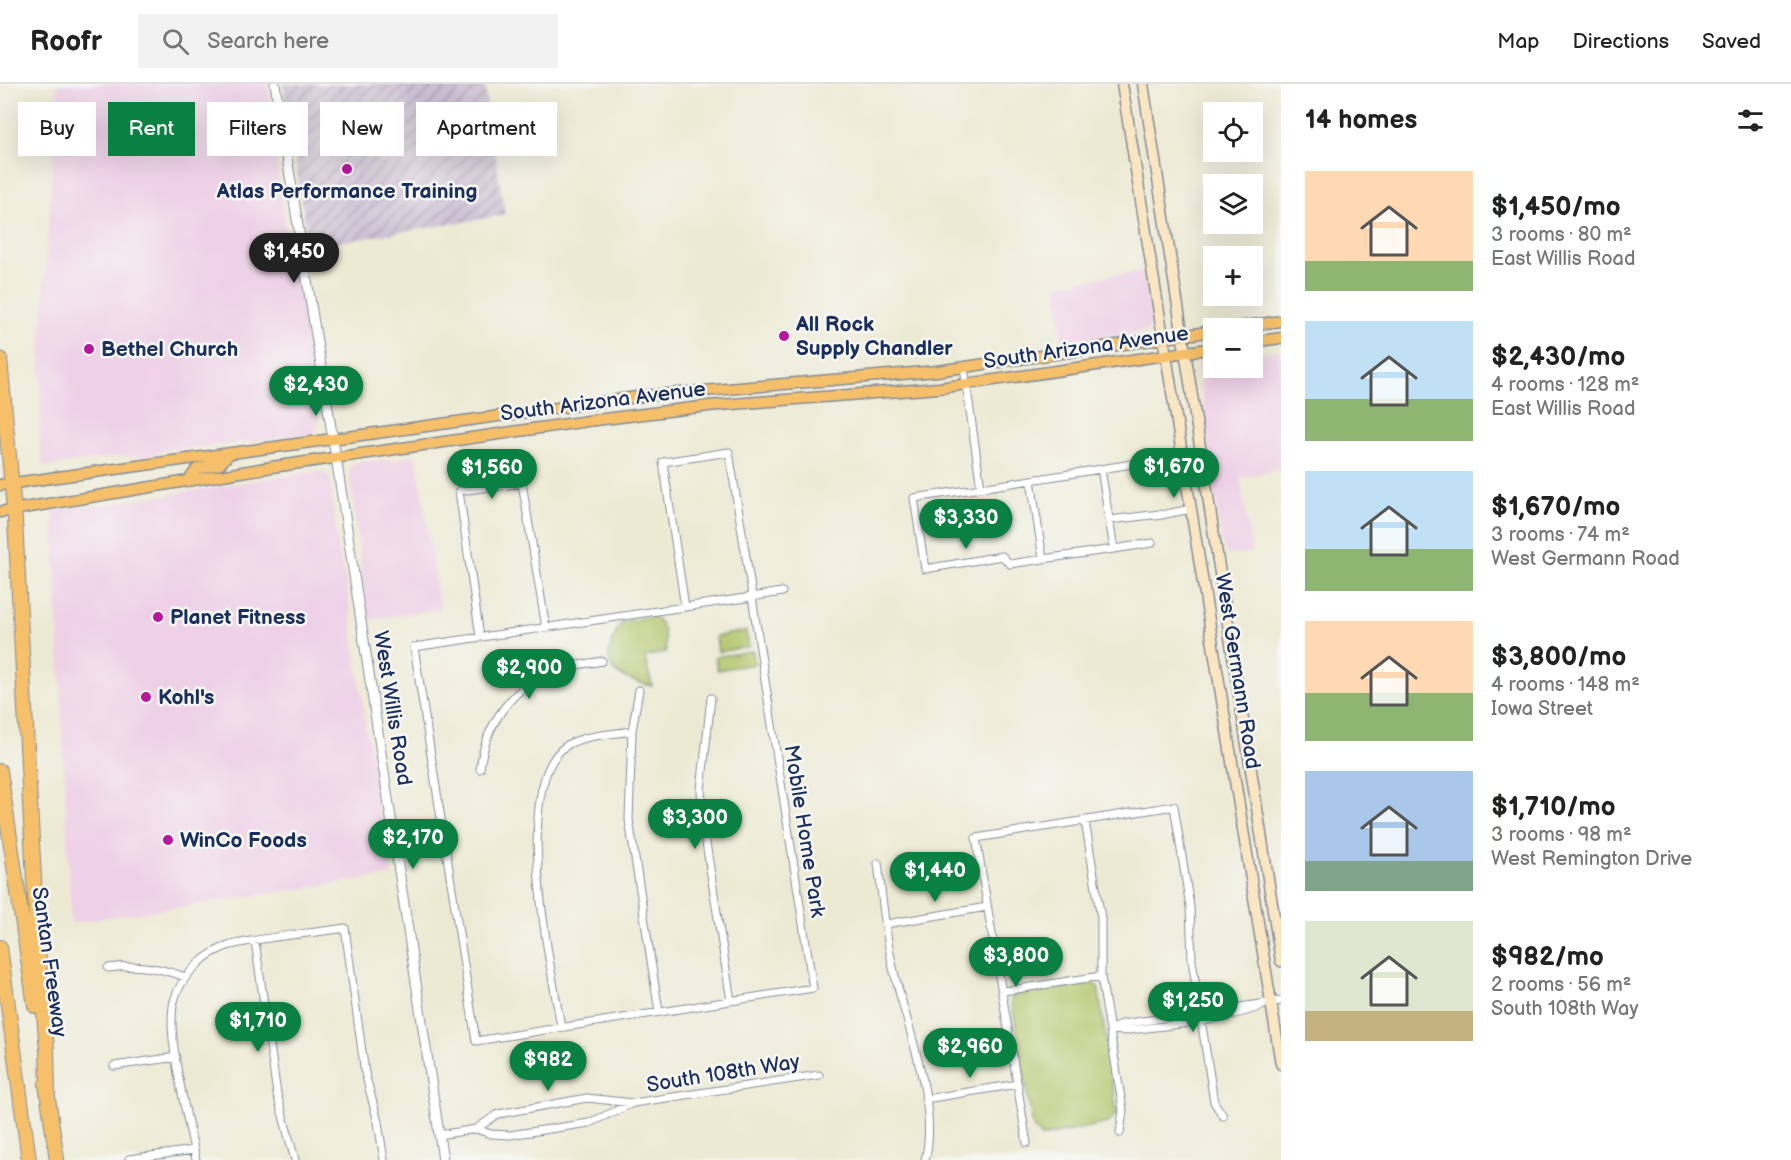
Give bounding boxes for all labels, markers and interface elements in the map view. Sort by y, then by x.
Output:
search box [138,14,558,68]
text: Roofr [30,25,102,58]
icon: search [159,25,192,58]
text: Search here [207,28,329,55]
text: Map [1497,29,1540,54]
text: Directions [1573,29,1669,54]
text: Saved [1702,29,1761,54]
chip: Buy [18,102,96,156]
chip: Rent [108,102,195,156]
chip: Filters [207,102,308,156]
chip: New [320,102,404,156]
chip: Apartment [416,102,557,156]
map controls [1203,102,1263,378]
button: locate [1203,102,1263,162]
icon: filters [1734,104,1767,137]
text: 14 homes [1305,105,1417,136]
marker: Atlas Performance Training [340,162,354,176]
button: layers [1203,174,1263,234]
place label: Atlas Performance Training [216,179,477,204]
text: $1,450/mo [1491,192,1621,223]
icon: home [1353,195,1425,267]
text: 3 rooms · 80 m² [1491,223,1632,247]
pin: $1,450 [245,233,343,284]
text: $1,450 [263,240,325,264]
button: + [1203,246,1263,306]
text: East Willis Road [1491,247,1635,271]
place label: All Rock Supply Chandler [795,312,953,361]
button: − [1203,318,1263,378]
street label: South Arizona Avenue [982,321,1190,374]
marker: All Rock Supply Chandler [777,329,791,343]
place label: Bethel Church [101,337,238,362]
marker: Bethel Church [82,342,96,356]
text: $2,430/mo [1491,342,1625,373]
icon: home [1353,345,1425,417]
pin: $2,430 [267,366,365,417]
text: $2,430 [283,373,349,397]
text: 4 rooms · 128 m² [1491,373,1639,397]
street label: South Arizona Avenue [499,376,707,427]
text: East Willis Road [1491,397,1635,421]
pin: $1,670 [1125,448,1223,499]
pin: $1,560 [443,449,541,500]
text: $1,670 [1143,455,1205,479]
text: $1,560 [461,456,523,480]
text: $1,670/mo [1491,492,1620,523]
icon: home [1353,495,1425,567]
pin: $3,330 [917,499,1015,550]
text: $3,330 [933,506,999,530]
text: 3 rooms · 74 m² [1491,523,1630,547]
text: West Germann Road [1491,547,1680,571]
street label: West Germann Road [1210,571,1265,771]
place label: Planet Fitness [170,605,306,630]
marker: Planet Fitness [151,610,165,624]
street label: West Willis Road [368,629,417,787]
text: $3,800/mo [1491,642,1626,673]
icon: home [1353,645,1425,717]
pin: $2,900 [480,649,578,700]
text: $2,900 [496,656,562,680]
text: 4 rooms · 148 m² [1491,673,1640,697]
place label: Kohl's [158,685,214,710]
marker: Kohl's [139,690,153,704]
text: Iowa Street [1491,697,1593,721]
street label: Mobile Home Park [779,743,831,920]
text: $1,710/mo [1491,792,1616,823]
icon: home [1353,795,1425,867]
pin: $3,300 [646,799,744,850]
text: $3,300 [662,806,728,830]
pin: $2,170 [364,819,462,870]
text: 3 rooms · 98 m² [1491,823,1632,847]
text: $2,170 [382,826,444,850]
place label: WinCo Foods [180,828,307,853]
marker: WinCo Foods [161,833,175,847]
text: West Remington Drive [1491,847,1692,871]
pin: $1,440 [886,852,984,903]
text: $1,440 [904,859,966,883]
street label: Santan Freeway [27,885,72,1039]
pin: $3,800 [967,937,1065,988]
text: $982/mo [1491,942,1604,973]
text: $3,800 [983,944,1049,968]
icon: home [1353,945,1425,1017]
text: 2 rooms · 56 m² [1491,973,1631,997]
pin: $1,250 [1144,982,1242,1033]
text: $1,250 [1162,989,1224,1013]
text: South 108th Way [1491,997,1638,1021]
pin: $1,710 [209,1002,307,1053]
text: $1,710 [229,1009,287,1033]
pin: $2,960 [921,1028,1019,1079]
text: $2,960 [937,1035,1003,1059]
pin: $982 [512,1041,584,1092]
text: $982 [524,1048,572,1072]
street label: South 108th Way [645,1049,802,1098]

